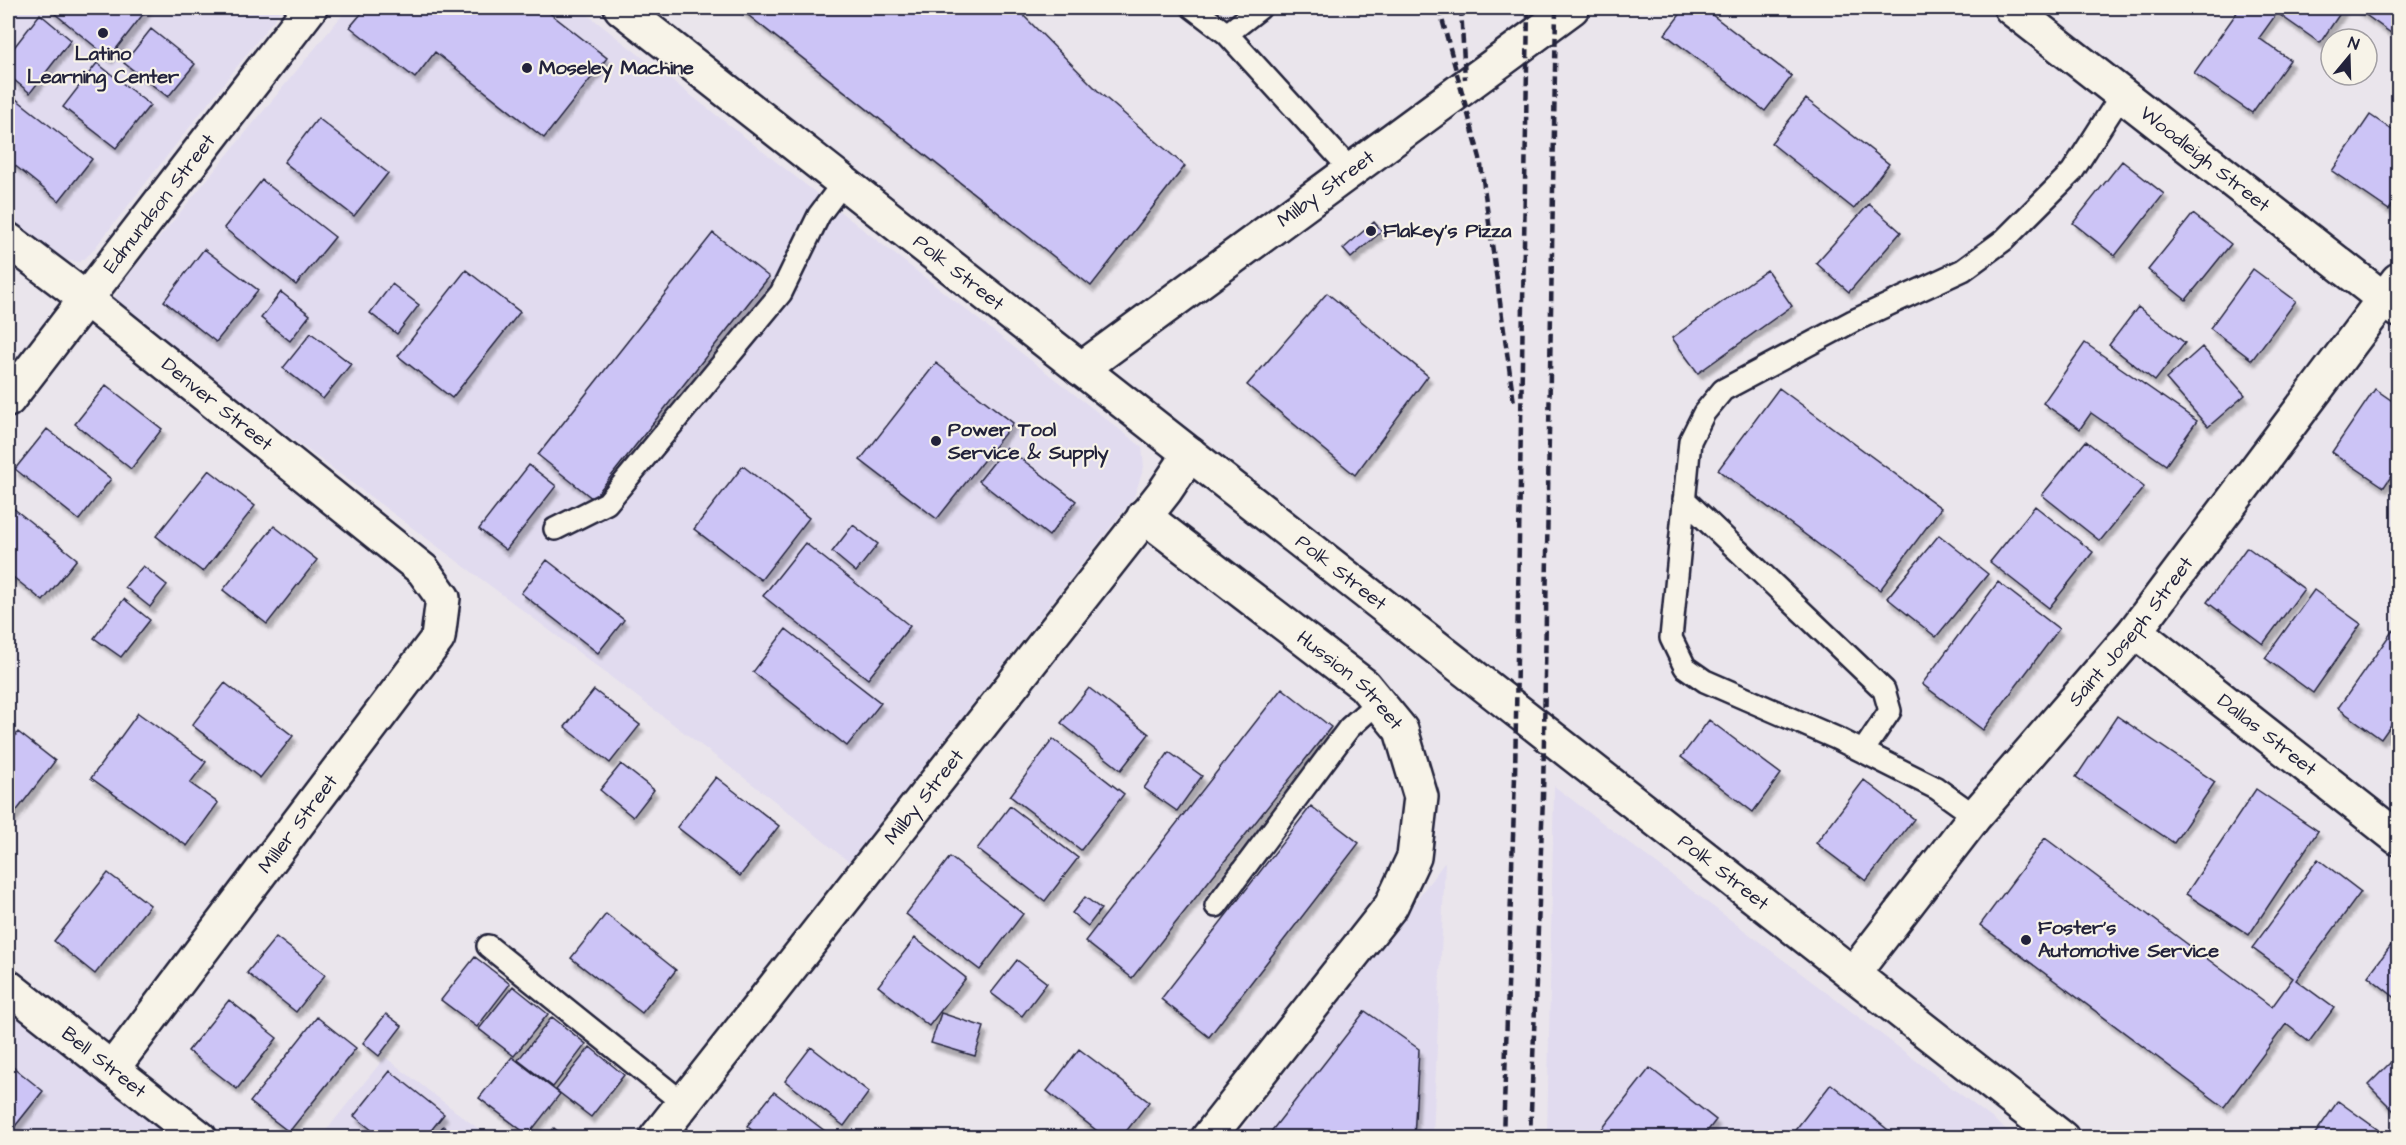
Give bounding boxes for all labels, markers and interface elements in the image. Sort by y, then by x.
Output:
marker: Latino Learning Center [96,26,110,40]
north arrow [2319,27,2379,87]
text: N [2345,32,2362,56]
place label: Latino Learning Center [27,40,180,92]
place label: Moseley Machine [539,54,694,83]
marker: Moseley Machine [520,61,534,75]
street label: Woodleigh Street [2134,100,2276,219]
street label: Edmundson Street [97,128,222,279]
street label: Milby Street [1271,144,1380,234]
place label: Flakey's Pizza [1383,217,1512,246]
marker: Flakey's Pizza [1364,224,1378,238]
street label: Polk Street [907,228,1010,317]
street label: Denver Street [155,351,279,458]
place label: Power Tool Service & Supply [947,416,1108,468]
marker: Power Tool Service & Supply [929,434,943,448]
street label: Polk Street [1289,528,1393,617]
street label: Saint Joseph Street [2062,551,2200,713]
street label: Hussion Street [1291,624,1410,736]
street label: Dallas Street [2211,687,2323,783]
street label: Milby Street [878,743,971,851]
street label: Miller Street [251,769,345,879]
street label: Polk Street [1672,828,1775,917]
place label: Foster's Automotive Service [2038,914,2219,965]
marker: Foster's Automotive Service [2019,933,2033,947]
street label: Bell Street [55,1020,152,1105]

